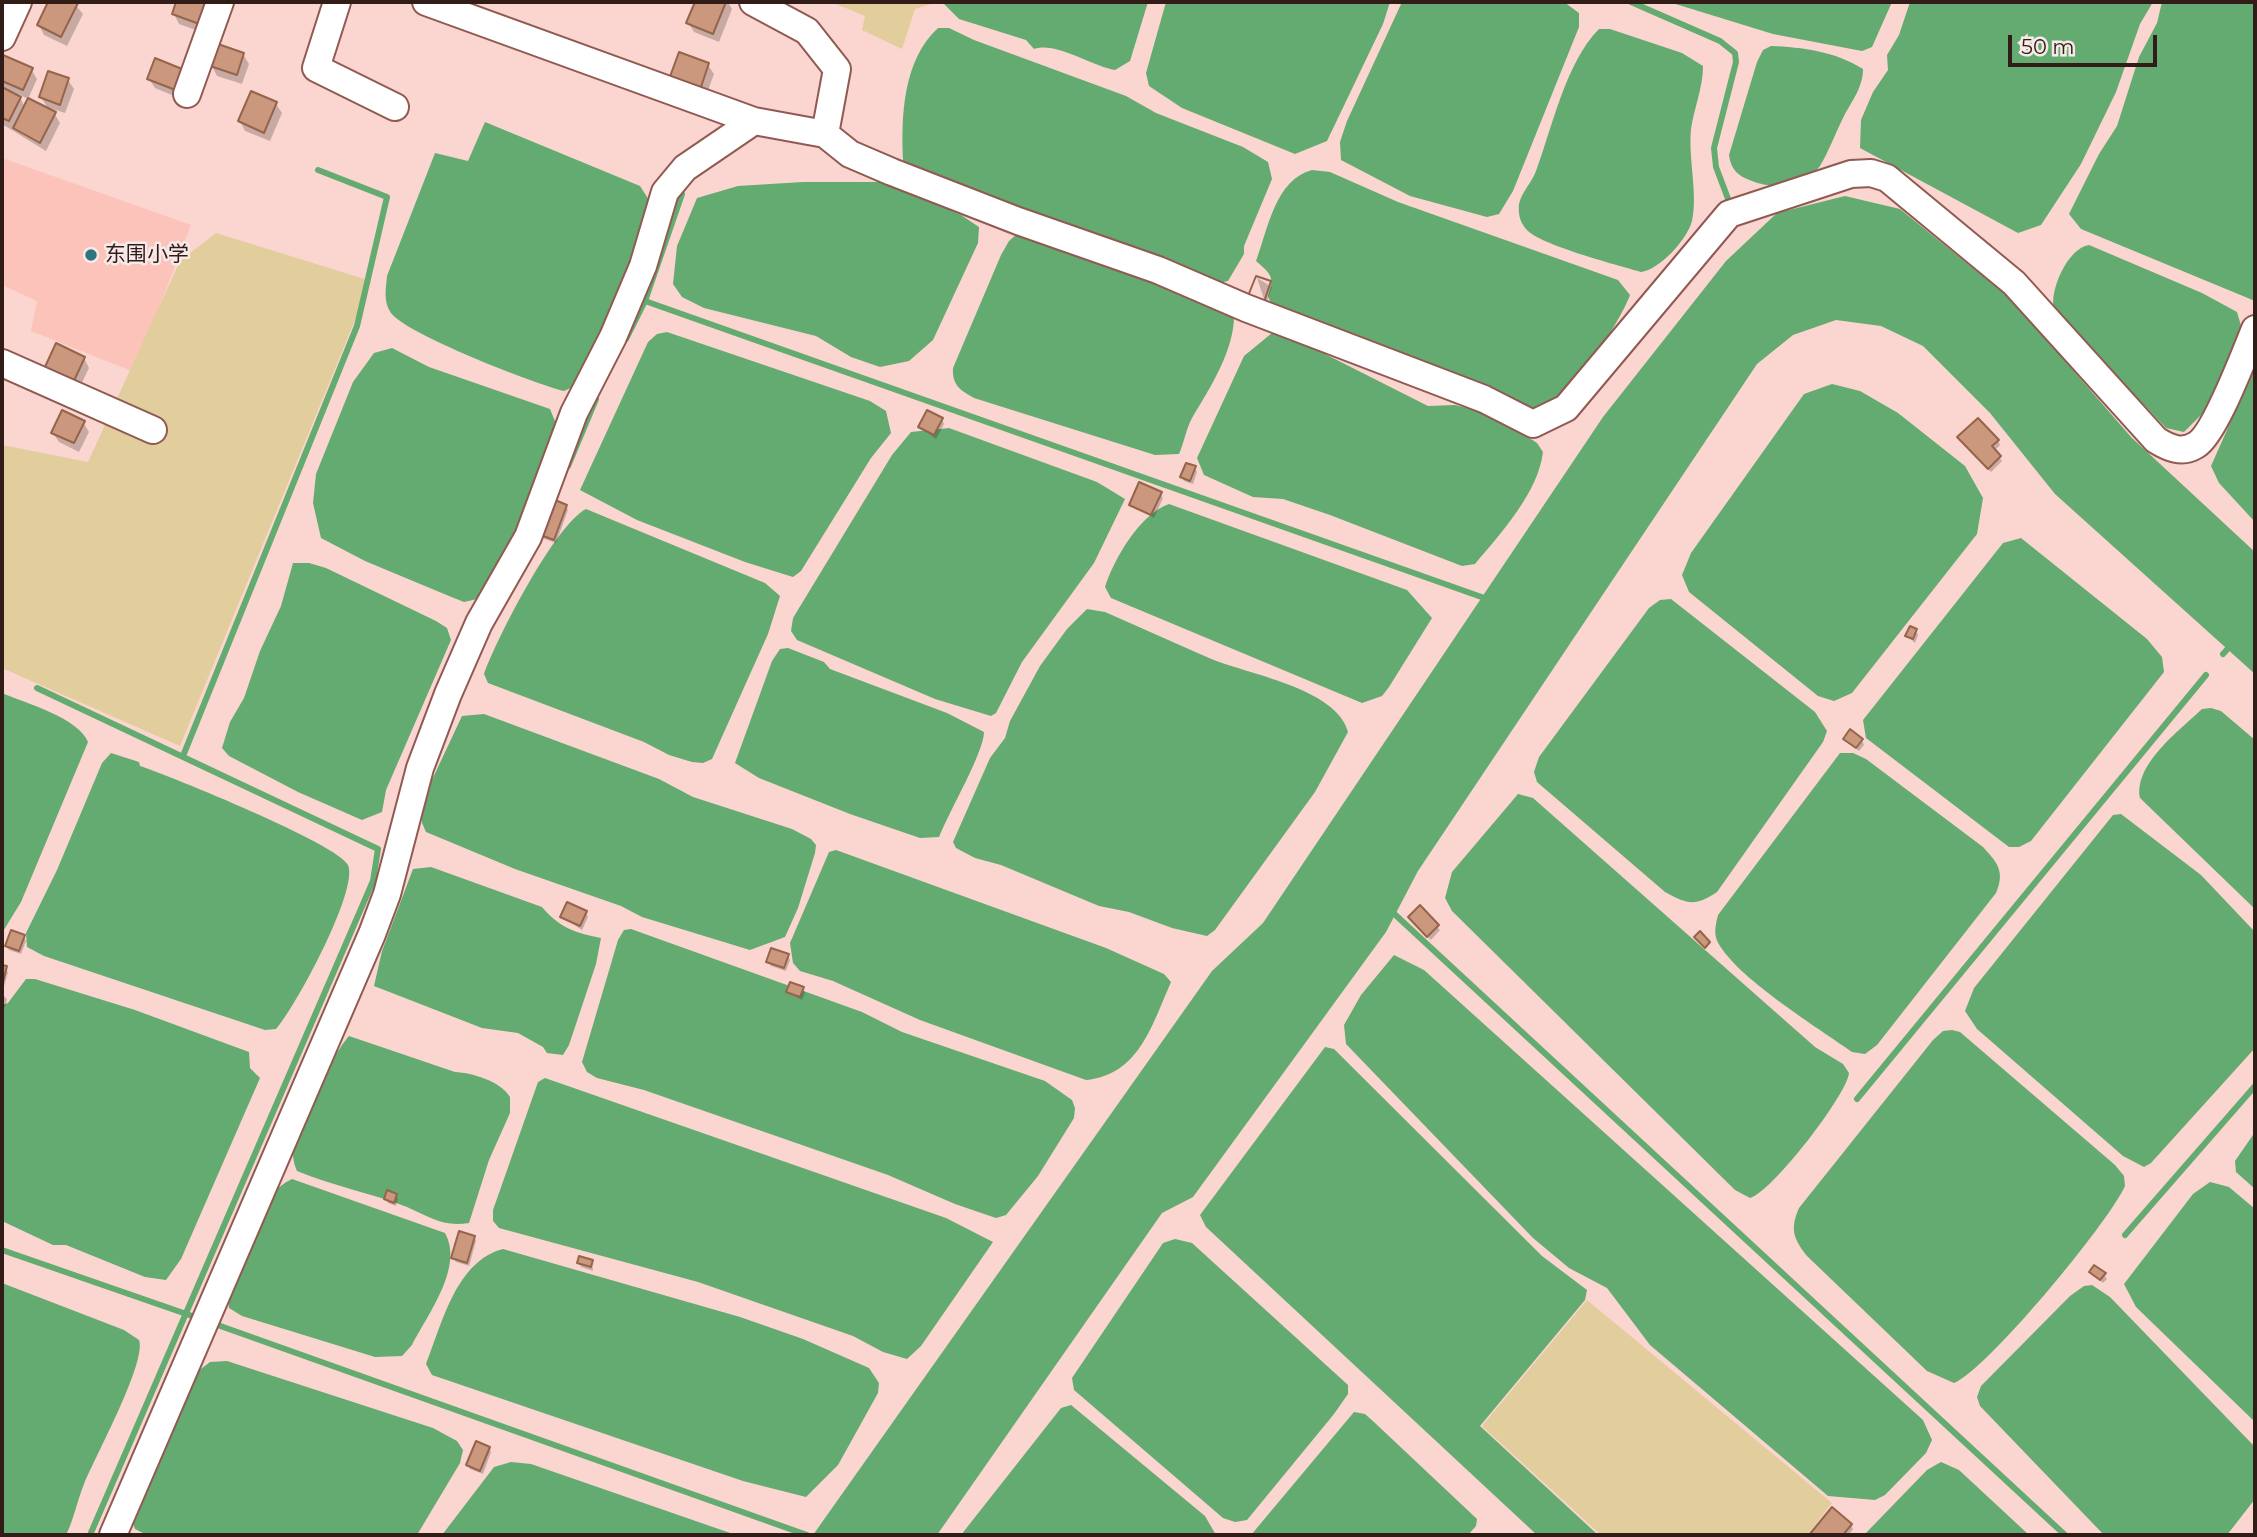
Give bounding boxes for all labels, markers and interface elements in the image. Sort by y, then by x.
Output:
scale bar [2012,21,2161,65]
text: 50 m [2021,34,2075,59]
place label: 东围小学 [105,242,189,268]
marker: 东围小学 [83,247,99,263]

